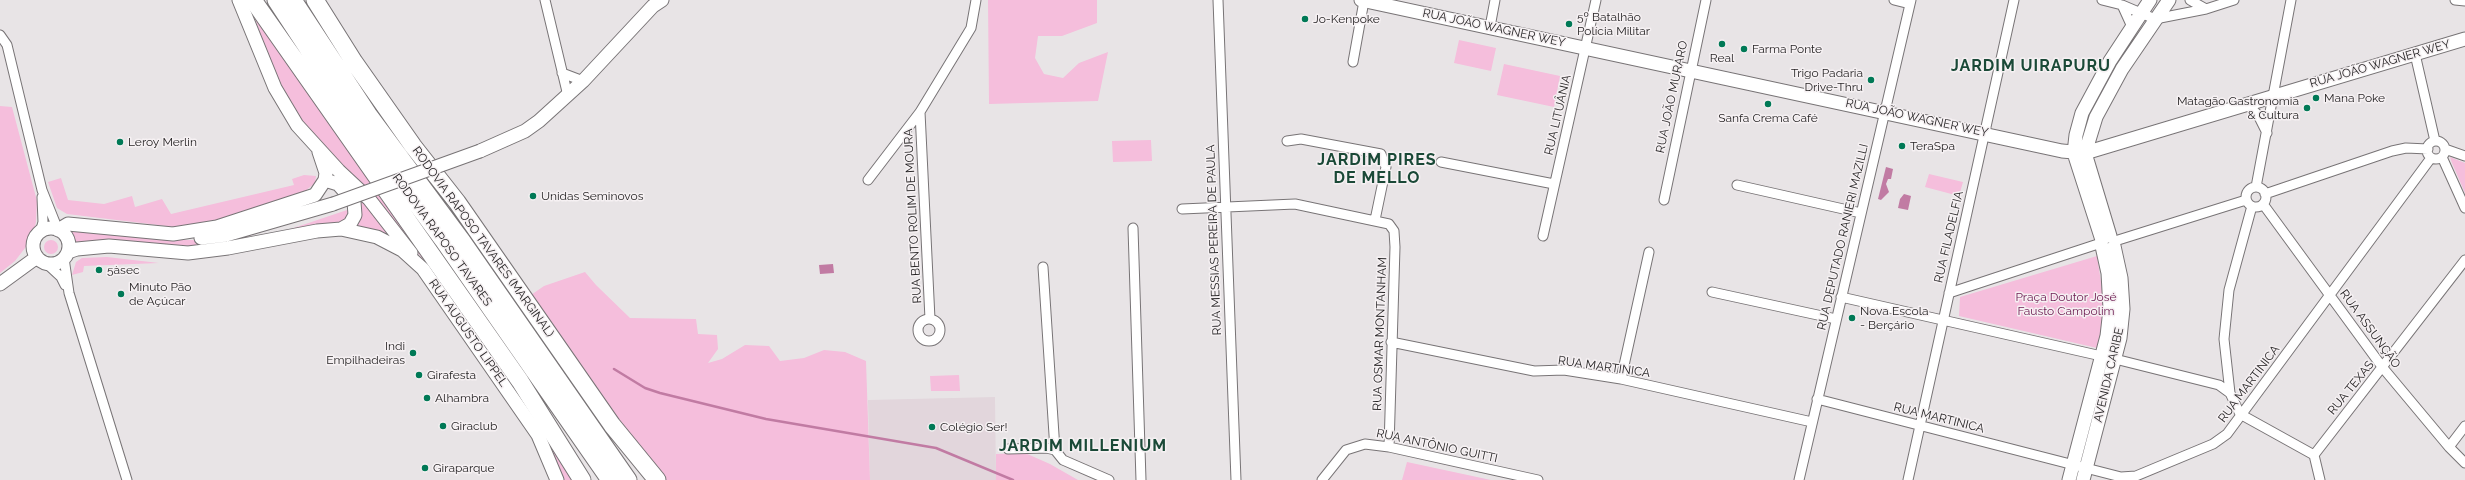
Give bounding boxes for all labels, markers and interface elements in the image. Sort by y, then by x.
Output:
street label: RUA JOÃO WAGNER WEY [1421,6,1567,50]
place label: 5º Batalhão Polícia Militar [1577,10,1650,38]
place label: Jo-Kenpoke [1313,12,1380,26]
marker: Jo-Kenpoke [1300,14,1310,24]
marker: 5º Batalhão Polícia Militar [1564,19,1574,29]
street label: RUA JOÃO WAGNER WEY [2308,37,2452,91]
marker: Real [1717,39,1727,49]
street label: RUA JOÃO MURARO [1653,40,1691,154]
place label: Farma Ponte [1752,42,1822,56]
marker: Farma Ponte [1739,44,1749,54]
place label: Real [1710,51,1734,65]
district label: JARDIM UIRAPURU [1951,56,2111,76]
place label: Trigo Padaria Drive-Thru [1791,66,1863,94]
street label: RUA LITUÂNIA [1542,73,1574,157]
marker: Trigo Padaria Drive-Thru [1866,75,1876,85]
place label: Mana Poke [2324,91,2385,105]
marker: Mana Poke [2311,93,2321,103]
place label: Matagão Gastronomia & Cultura [2177,94,2299,122]
street label: RUA JOÃO WAGNER WEY [1844,96,1990,140]
marker: Sanfa Crema Café [1763,99,1773,109]
marker: Matagão Gastronomia & Cultura [2302,103,2312,113]
place label: Sanfa Crema Café [1718,111,1818,125]
street label: RUA BENTO ROLIM DE MOURA [901,128,925,304]
place label: Leroy Merlin [128,135,197,149]
marker: Leroy Merlin [115,137,125,147]
place label: TeraSpa [1910,139,1955,153]
marker: TeraSpa [1897,141,1907,151]
street label: RUA DEPUTADO RANIERI MAZILLI [1815,142,1871,332]
street label: RODOVIA RAPOSO TAVARES (MARGINAL) [409,144,557,340]
street label: RUA MESSIAS PEREIRA DE PAULA [1203,144,1225,336]
district label: JARDIM PIRES DE MELLO [1317,150,1437,188]
street label: RODOVIA RAPOSO TAVARES [389,171,495,309]
place label: Unidas Seminovos [541,189,643,203]
street label: RUA FILADELFIA [1931,190,1967,284]
marker: Unidas Seminovos [528,191,538,201]
street label: RUA OSMAR MONTANHAM [1370,257,1390,411]
place label: 5àsec [107,263,140,277]
marker: 5àsec [94,265,104,275]
street label: RUA AUGUSTO LIPPEL [425,277,511,389]
place label: Minuto Pão de Açúcar [129,280,191,308]
street label: RUA ASSUNÇÃO [2337,287,2403,371]
marker: Minuto Pão de Açúcar [116,289,126,299]
park label: Praça Doutor José Fausto Campolim [2015,290,2117,318]
place label: Nova Escola - Berçário [1860,304,1928,332]
marker: Nova Escola - Berçário [1847,313,1857,323]
street label: AVENIDA CARIBE [2091,326,2127,424]
place label: Indi Empilhadeiras [326,339,405,367]
street label: RUA MARTINICA [2215,343,2283,425]
marker: Indi Empilhadeiras [408,348,418,358]
street label: RUA MARTINICA [1557,353,1651,381]
street label: RUA TEXAS [2325,358,2377,418]
place label: Girafesta [427,368,476,382]
marker: Girafesta [414,370,424,380]
place label: Alhambra [435,391,489,405]
marker: Alhambra [422,393,432,403]
street label: RUA MARTINICA [1892,400,1986,436]
place label: Giraclub [451,419,497,433]
place label: Colégio Ser! [940,420,1007,434]
marker: Giraclub [438,421,448,431]
marker: Colégio Ser! [927,422,937,432]
street label: RUA ANTÔNIO GUITTI [1375,426,1499,466]
district label: JARDIM MILLENIUM [999,436,1167,456]
place label: Giraparque [433,461,494,475]
marker: Giraparque [420,463,430,473]

